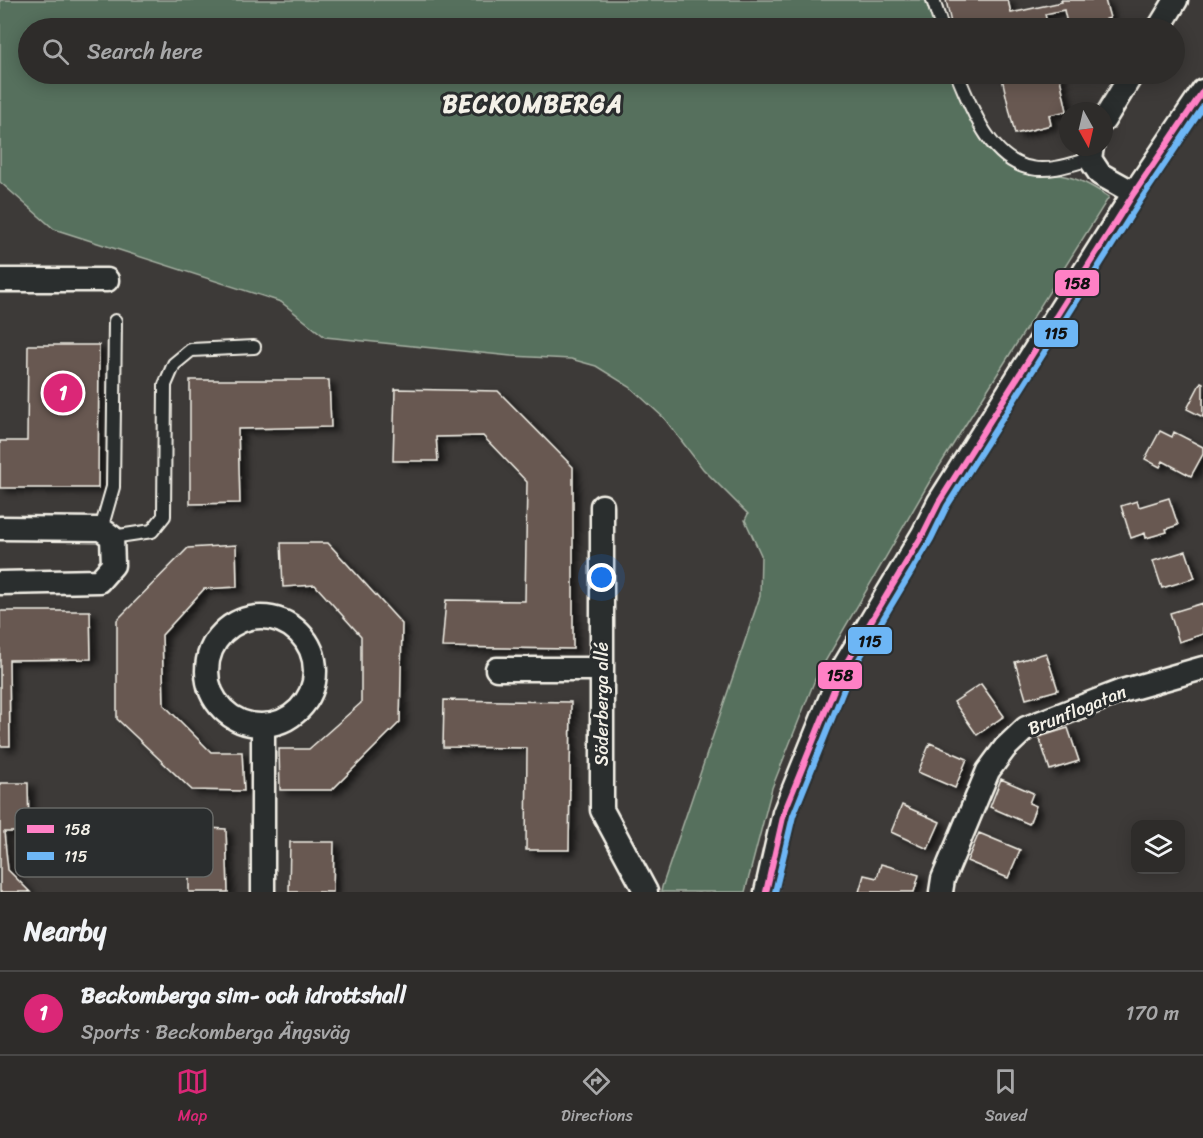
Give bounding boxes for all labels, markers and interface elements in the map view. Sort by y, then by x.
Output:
search box [18,18,1185,84]
text: Search here [87,32,203,71]
icon: search [39,35,72,68]
district label: BECKOMBERGA [443,83,624,125]
north arrow [1059,102,1113,156]
line badge: 158 [1054,269,1100,297]
text: 158 [1064,269,1090,298]
line badge: 115 [1033,319,1079,348]
text: 115 [1044,319,1068,348]
pin: 1 [44,370,82,416]
your location [587,563,616,592]
line badge: 115 [847,626,893,655]
text: 115 [858,627,882,656]
street label: Söderberga allé [586,642,618,766]
line badge: 158 [817,661,863,690]
text: 158 [827,661,853,690]
street label: Brunflogatan [1023,676,1132,744]
legend [15,808,213,877]
text: 158 [64,815,91,844]
map controls [1131,820,1185,874]
button: layers [1131,820,1185,874]
text: 115 [64,842,88,871]
text: Nearby [24,908,106,954]
text: Beckomberga sim- och idrottshall [81,976,406,1015]
text: 1 [39,996,48,1031]
text: 170 m [1126,996,1179,1031]
text: Sports · Beckomberga Ängsväg [81,1015,350,1050]
tab: Map [176,1065,209,1130]
tab: Directions [561,1065,633,1130]
tab: Saved [985,1065,1027,1130]

